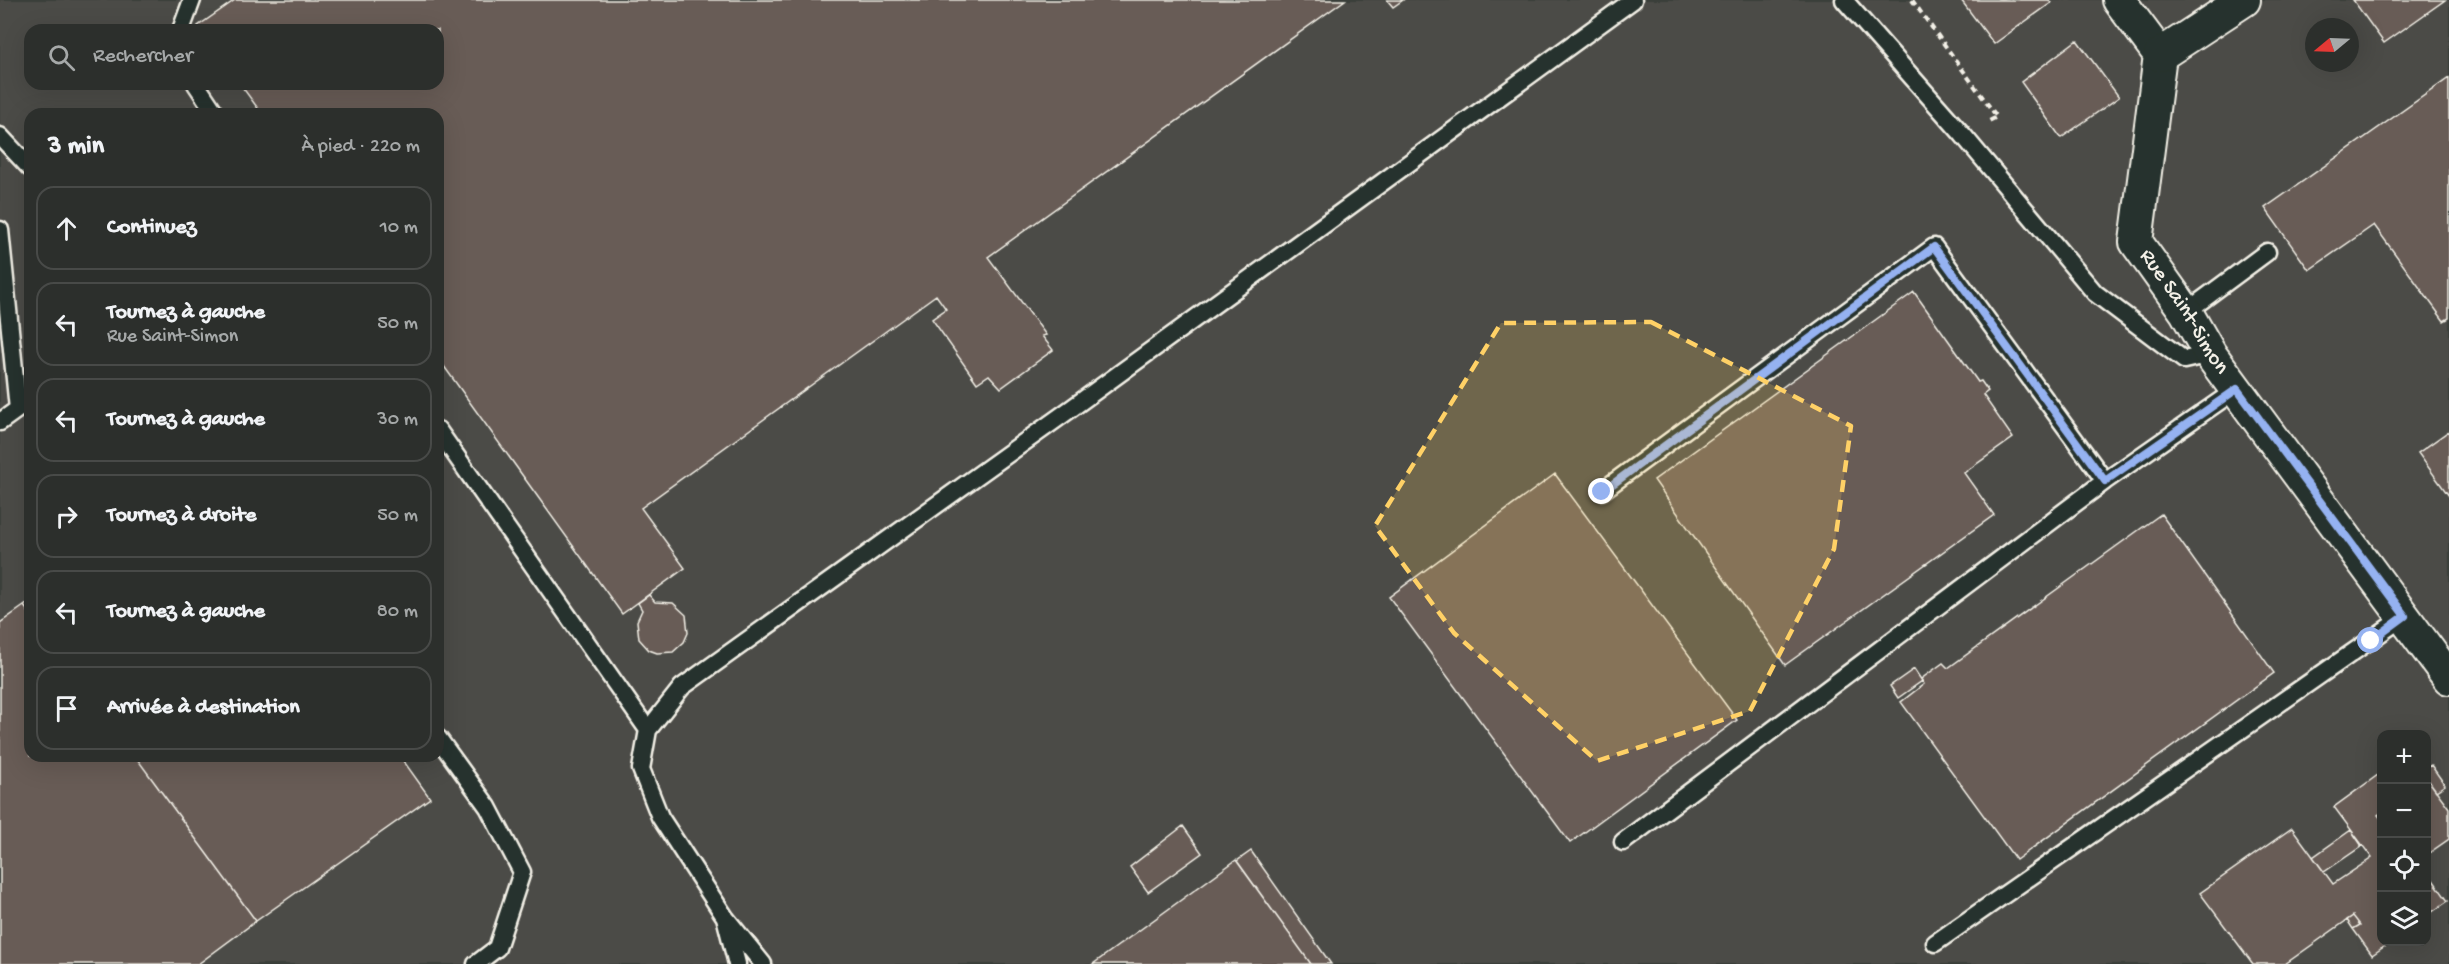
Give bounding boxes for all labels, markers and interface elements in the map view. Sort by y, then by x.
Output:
north arrow [2305,18,2359,72]
search box [24,24,444,90]
icon: search [45,41,78,74]
text: Rechercher [93,44,193,70]
text: 3 min [48,132,104,163]
text: À pied · 220 m [302,136,420,159]
icon: ahead [50,212,83,245]
text: Continuez [107,215,196,241]
text: 10 m [380,217,418,240]
street label: Rue Saint-Simon [2133,245,2234,380]
text: Tournez à gauche [107,300,265,326]
icon: left [50,308,83,341]
text: 50 m [377,313,418,336]
text: Rue Saint-Simon [107,326,238,349]
icon: left [50,404,83,437]
text: Tournez à gauche [107,407,265,433]
text: 30 m [377,409,418,432]
route end [1588,478,1614,504]
icon: right [50,500,83,533]
text: Tournez à droite [107,503,256,529]
text: 50 m [377,505,418,528]
icon: left [50,596,83,629]
text: Tournez à gauche [107,599,265,625]
text: 80 m [377,601,418,624]
route start [2357,627,2383,653]
icon: arrive [50,692,83,725]
text: Arrivée à destination [107,695,300,721]
map controls [2377,730,2431,946]
button: + [2377,730,2431,784]
button: − [2377,784,2431,838]
button: locate [2377,838,2431,892]
button: layers [2377,892,2431,946]

